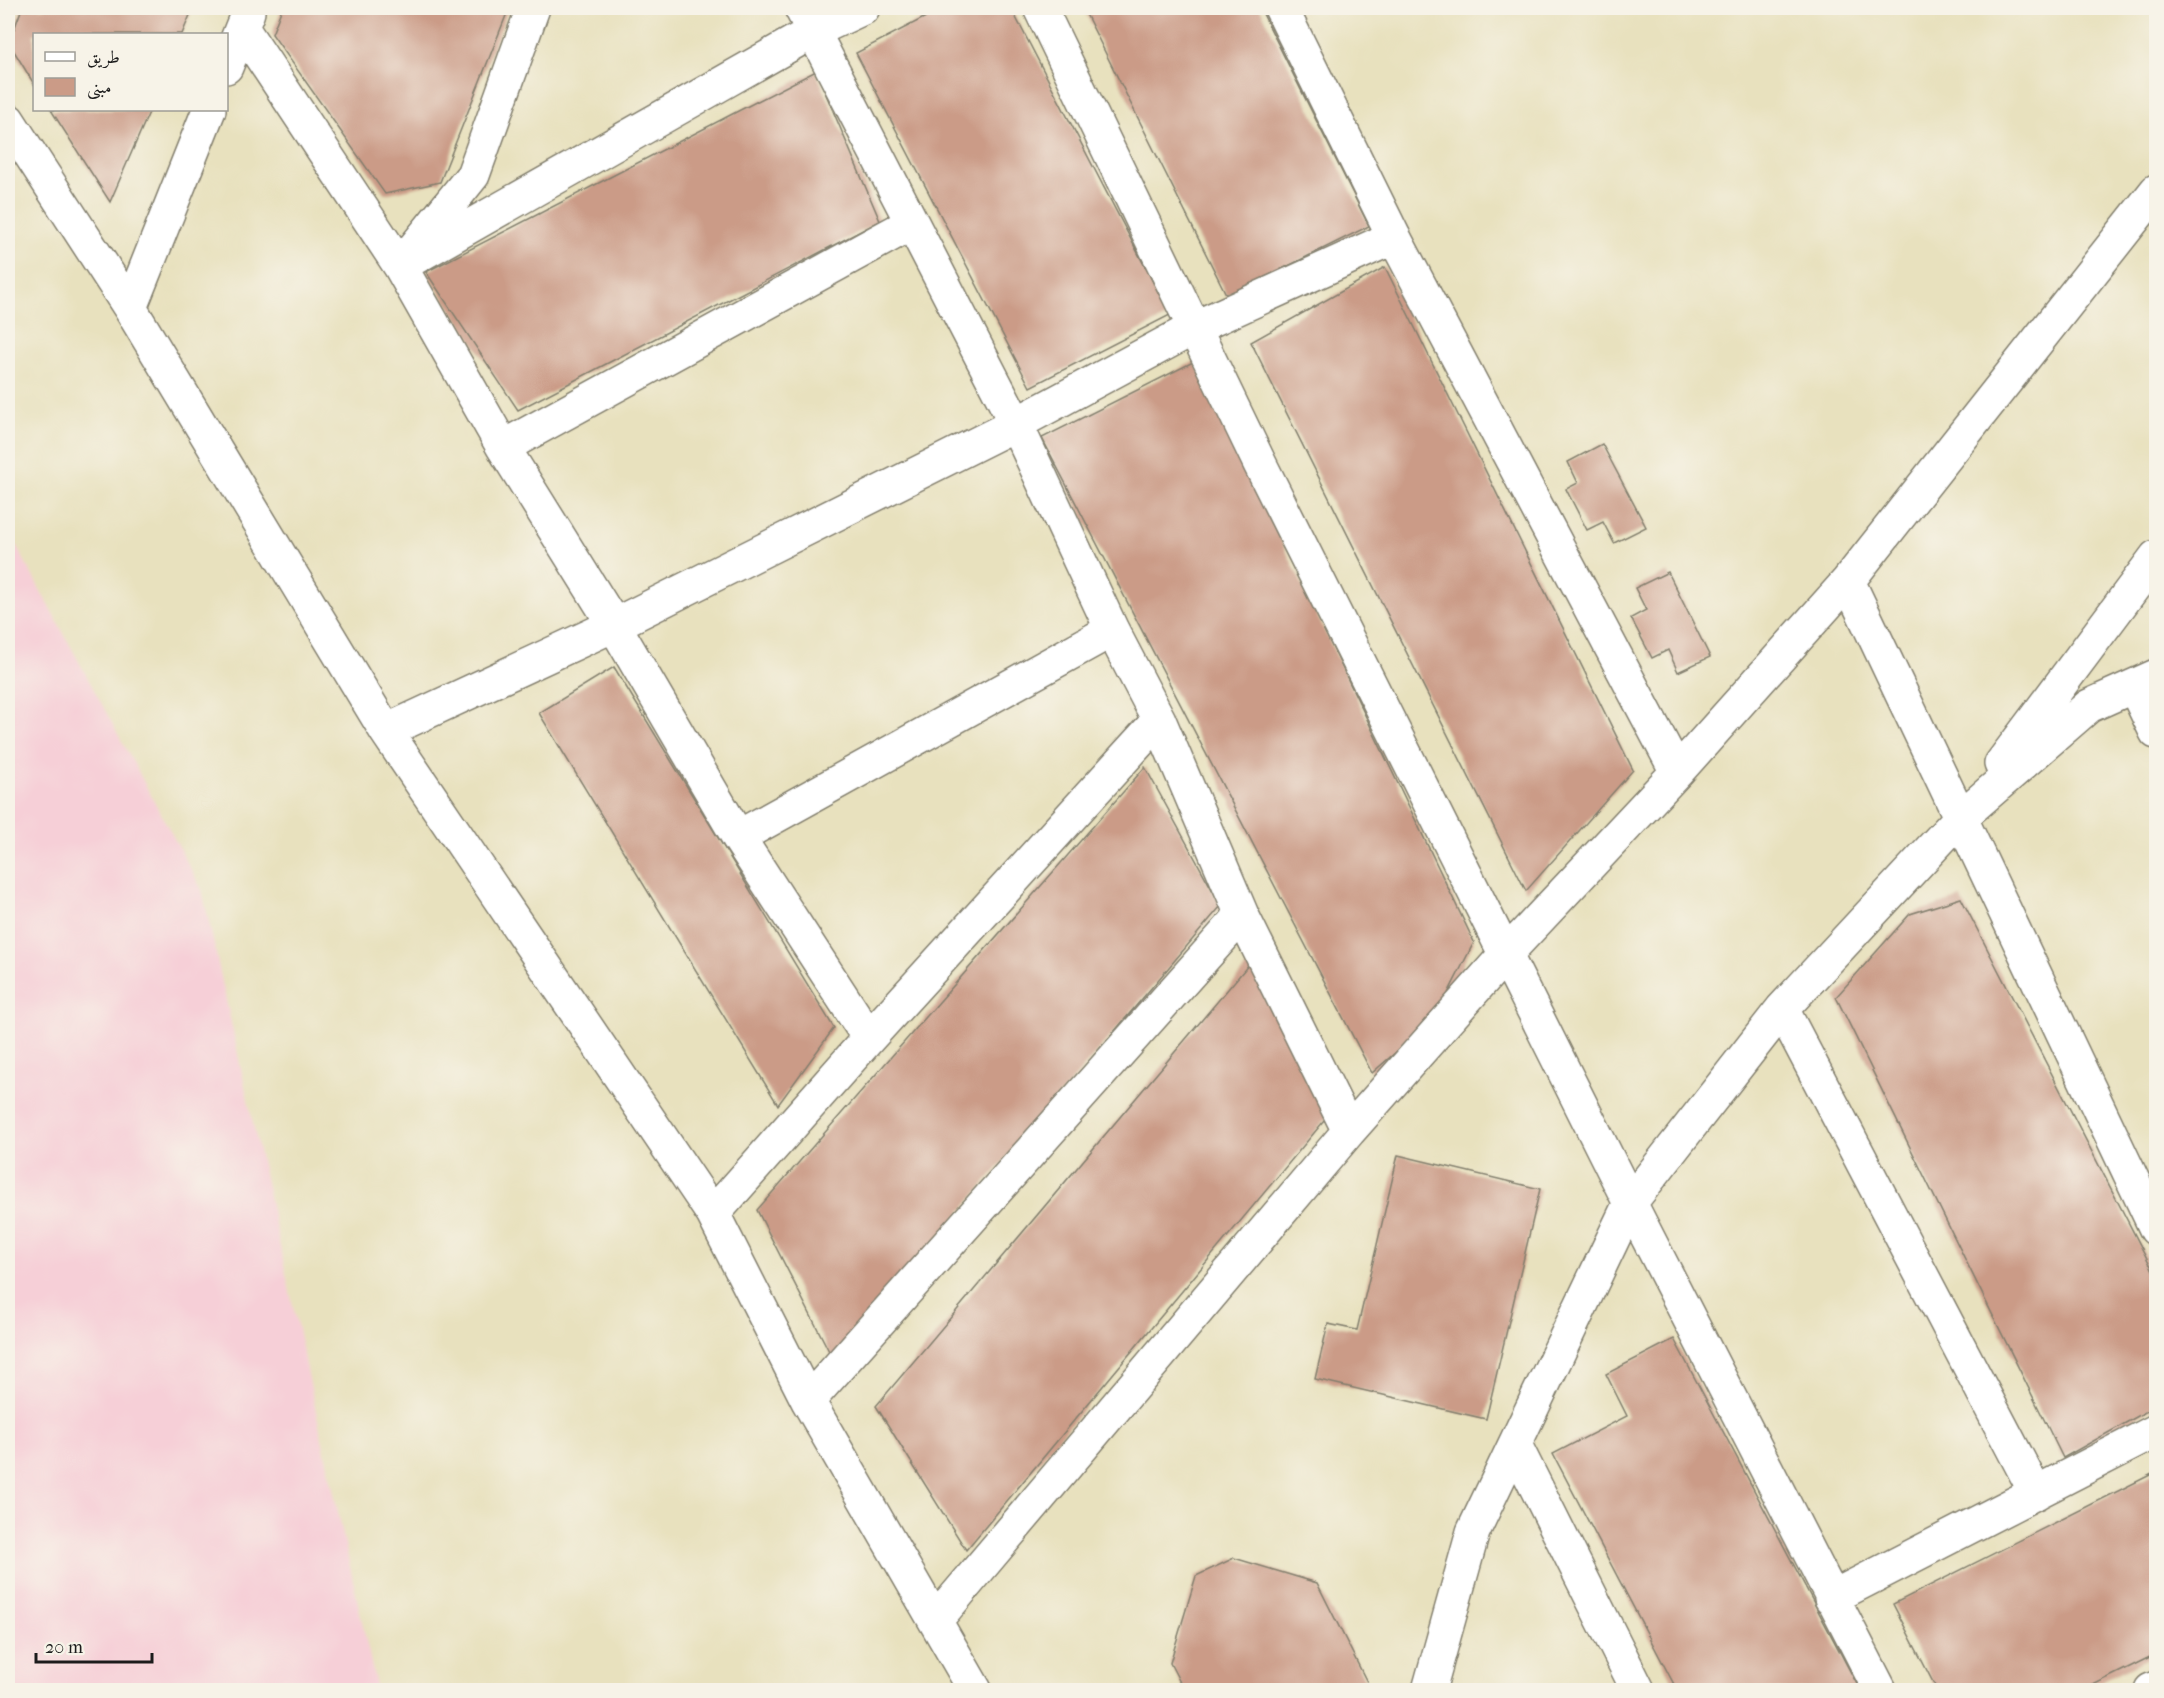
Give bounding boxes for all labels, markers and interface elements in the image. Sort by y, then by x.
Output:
legend [33,33,228,111]
text: طريق [87,47,120,69]
text: مبنى [87,77,112,100]
scale bar [36,1626,152,1664]
text: 20 m [45,1637,83,1658]

